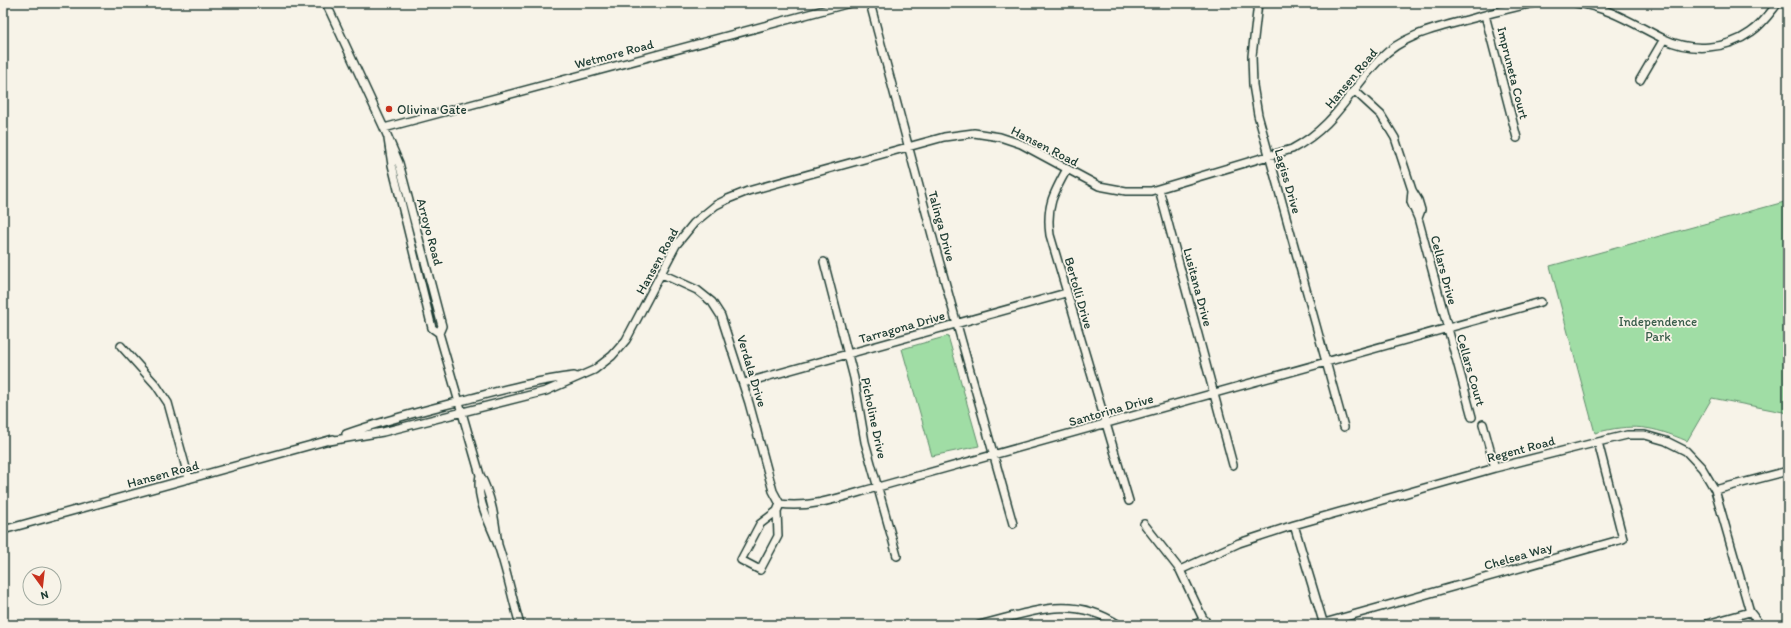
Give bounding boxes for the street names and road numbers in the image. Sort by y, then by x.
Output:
street label: Impruneta Court [1494,25,1532,121]
street label: Wetmore Road [573,36,655,72]
street label: Hansen Road [1322,45,1380,111]
street label: Hansen Road [1009,123,1081,169]
street label: Lagiss Drive [1272,147,1304,215]
street label: Talinga Drive [925,189,959,263]
street label: Arroyo Road [414,197,446,267]
street label: Hansen Road [633,225,681,297]
street label: Cellars Drive [1428,234,1460,306]
street label: Lusitana Drive [1180,246,1216,328]
street label: Bertolli Drive [1062,255,1096,331]
street label: Tarragona Drive [857,308,947,346]
street label: Cellars Court [1454,332,1488,408]
street label: Verdala Drive [734,333,770,409]
street label: Picholine Drive [858,376,890,460]
street label: Santorina Drive [1067,391,1155,429]
street label: Regent Road [1485,433,1557,465]
street label: Hansen Road [125,457,201,491]
street label: Chelsea Way [1482,539,1554,573]

